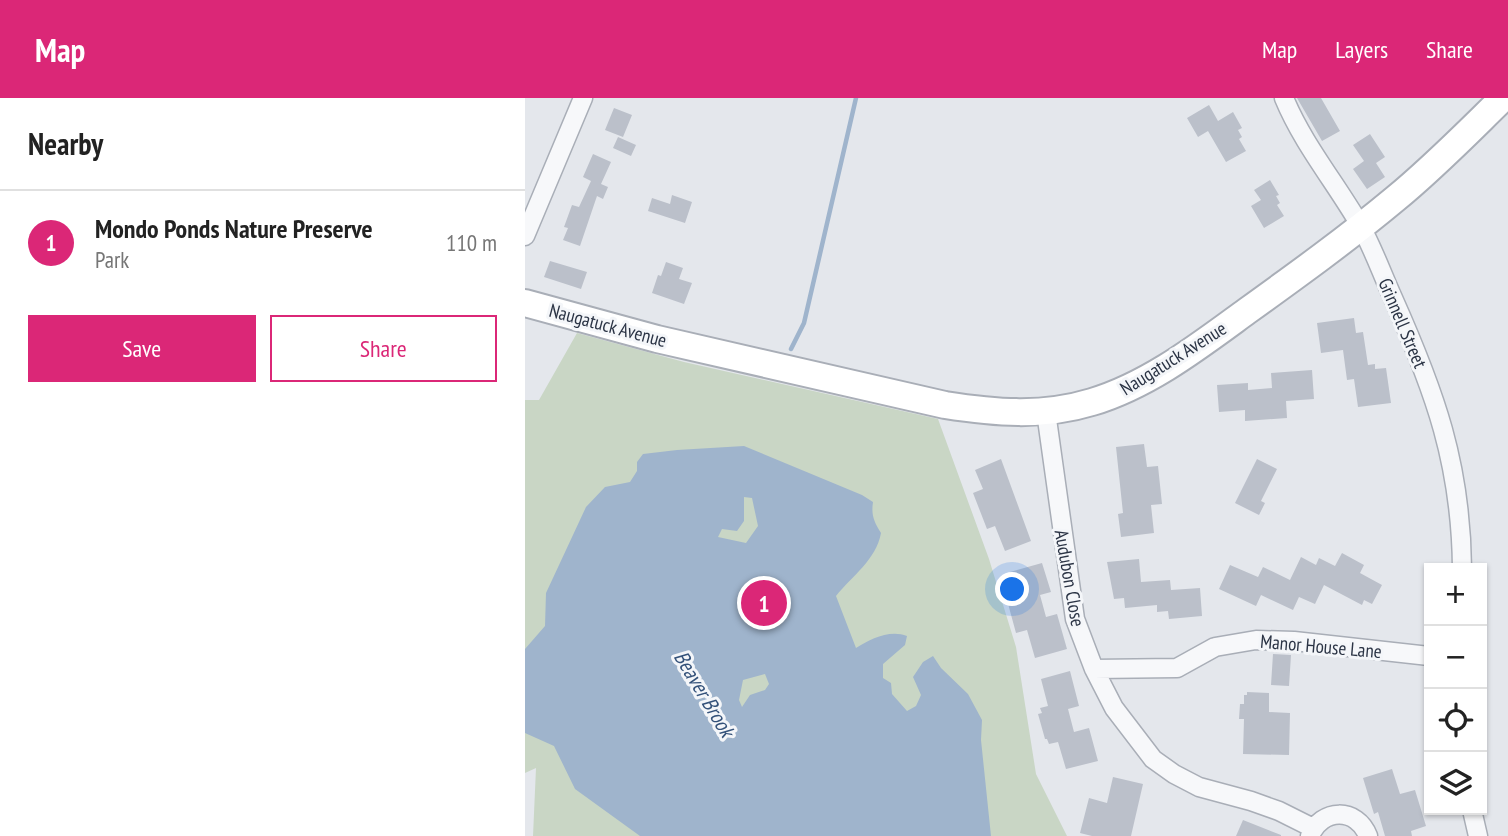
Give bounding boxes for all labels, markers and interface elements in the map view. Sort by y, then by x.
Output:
text: Map [35,28,85,71]
text: Map [1262,34,1297,65]
text: Layers [1335,34,1388,65]
text: Share [1426,34,1473,65]
text: Nearby [28,124,103,163]
text: Mondo Ponds Nature Preserve [95,212,373,245]
text: 1 [46,228,57,257]
text: 110 m [446,228,497,257]
text: Park [95,245,129,274]
street label: Grinnell Street [1373,274,1433,372]
street label: Naugatuck Avenue [547,298,669,352]
button: Save [28,315,256,382]
button: Share [270,315,497,382]
street label: Naugatuck Avenue [1116,316,1231,400]
street label: Audubon Close [1050,528,1090,629]
map controls [1424,563,1487,815]
button: + [1424,563,1487,626]
your location [995,572,1029,606]
pin: 1 [741,577,787,629]
button: − [1424,626,1487,689]
street label: Manor House Lane [1259,629,1383,663]
water label: Beaver Brook [668,646,742,744]
button: locate [1424,689,1487,752]
button: layers [1424,752,1487,815]

